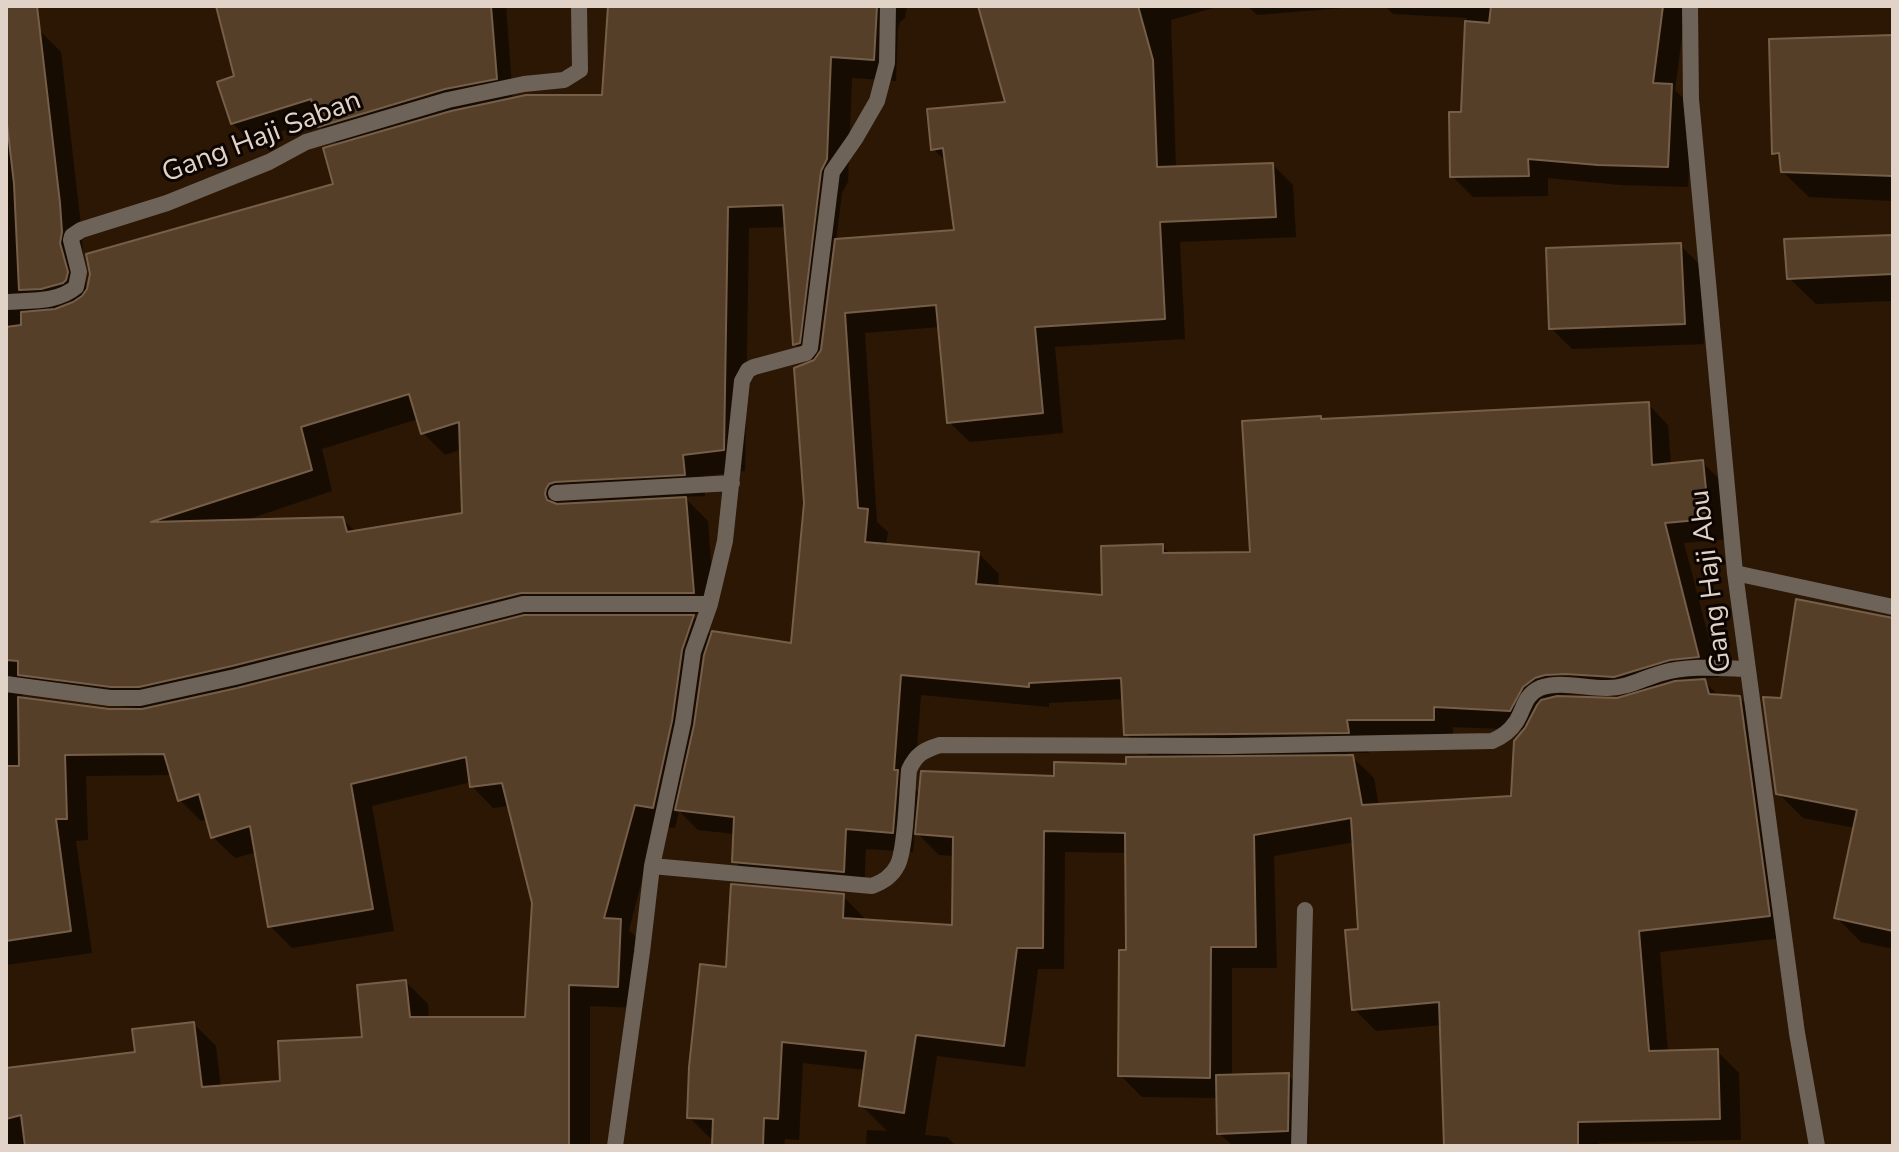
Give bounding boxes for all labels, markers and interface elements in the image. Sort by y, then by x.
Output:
street label: Gang Haji Saban [158,85,366,191]
street label: Gang Haji Abu [1684,488,1740,674]

